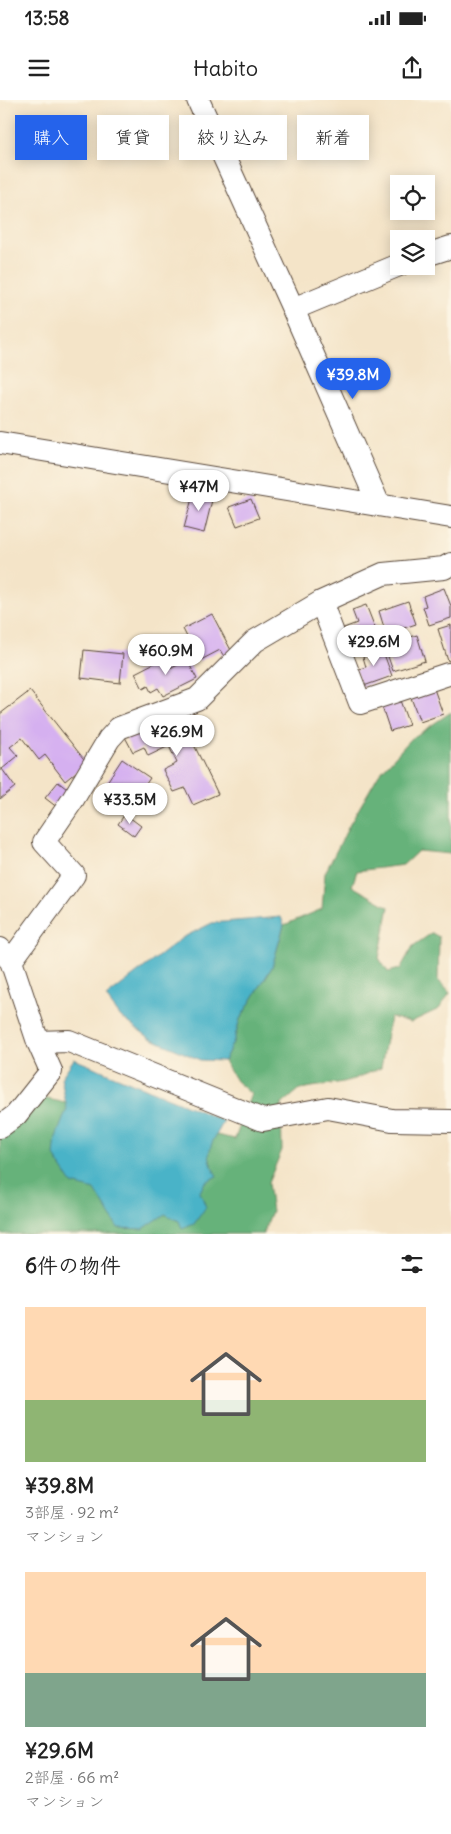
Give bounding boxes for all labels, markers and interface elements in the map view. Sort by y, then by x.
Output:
text: 13:58 [25,6,70,30]
icon: menu [25,54,53,82]
text: Habito [193,54,258,82]
icon: share [398,54,426,82]
chip: 購入 [15,115,87,160]
chip: 賃貸 [97,115,169,160]
chip: 絞り込み [179,115,287,160]
chip: 新着 [297,115,369,160]
map controls [390,175,435,275]
button: locate [390,175,435,220]
button: layers [390,230,435,275]
pin: ¥39.8M [312,358,394,400]
text: ¥39.8M [327,364,379,384]
pin: ¥47M [169,470,229,512]
text: ¥47M [179,476,219,496]
pin: ¥29.6M [333,624,415,667]
text: ¥29.6M [348,631,400,651]
pin: ¥60.9M [125,634,207,676]
text: ¥60.9M [139,640,193,660]
pin: ¥26.9M [136,714,218,757]
text: ¥26.9M [151,721,203,741]
pin: ¥33.5M [89,782,171,825]
text: ¥33.5M [103,789,157,809]
icon: filters [398,1250,426,1278]
text: 6件の物件 [25,1252,121,1279]
icon: home [181,1339,271,1429]
text: ¥39.8M [25,1472,94,1499]
text: 3部屋 · 92 m² [25,1502,119,1522]
text: マンション [25,1526,104,1546]
icon: home [181,1604,271,1694]
text: ¥29.6M [25,1737,94,1764]
text: 2部屋 · 66 m² [25,1767,119,1787]
text: マンション [25,1791,104,1811]

